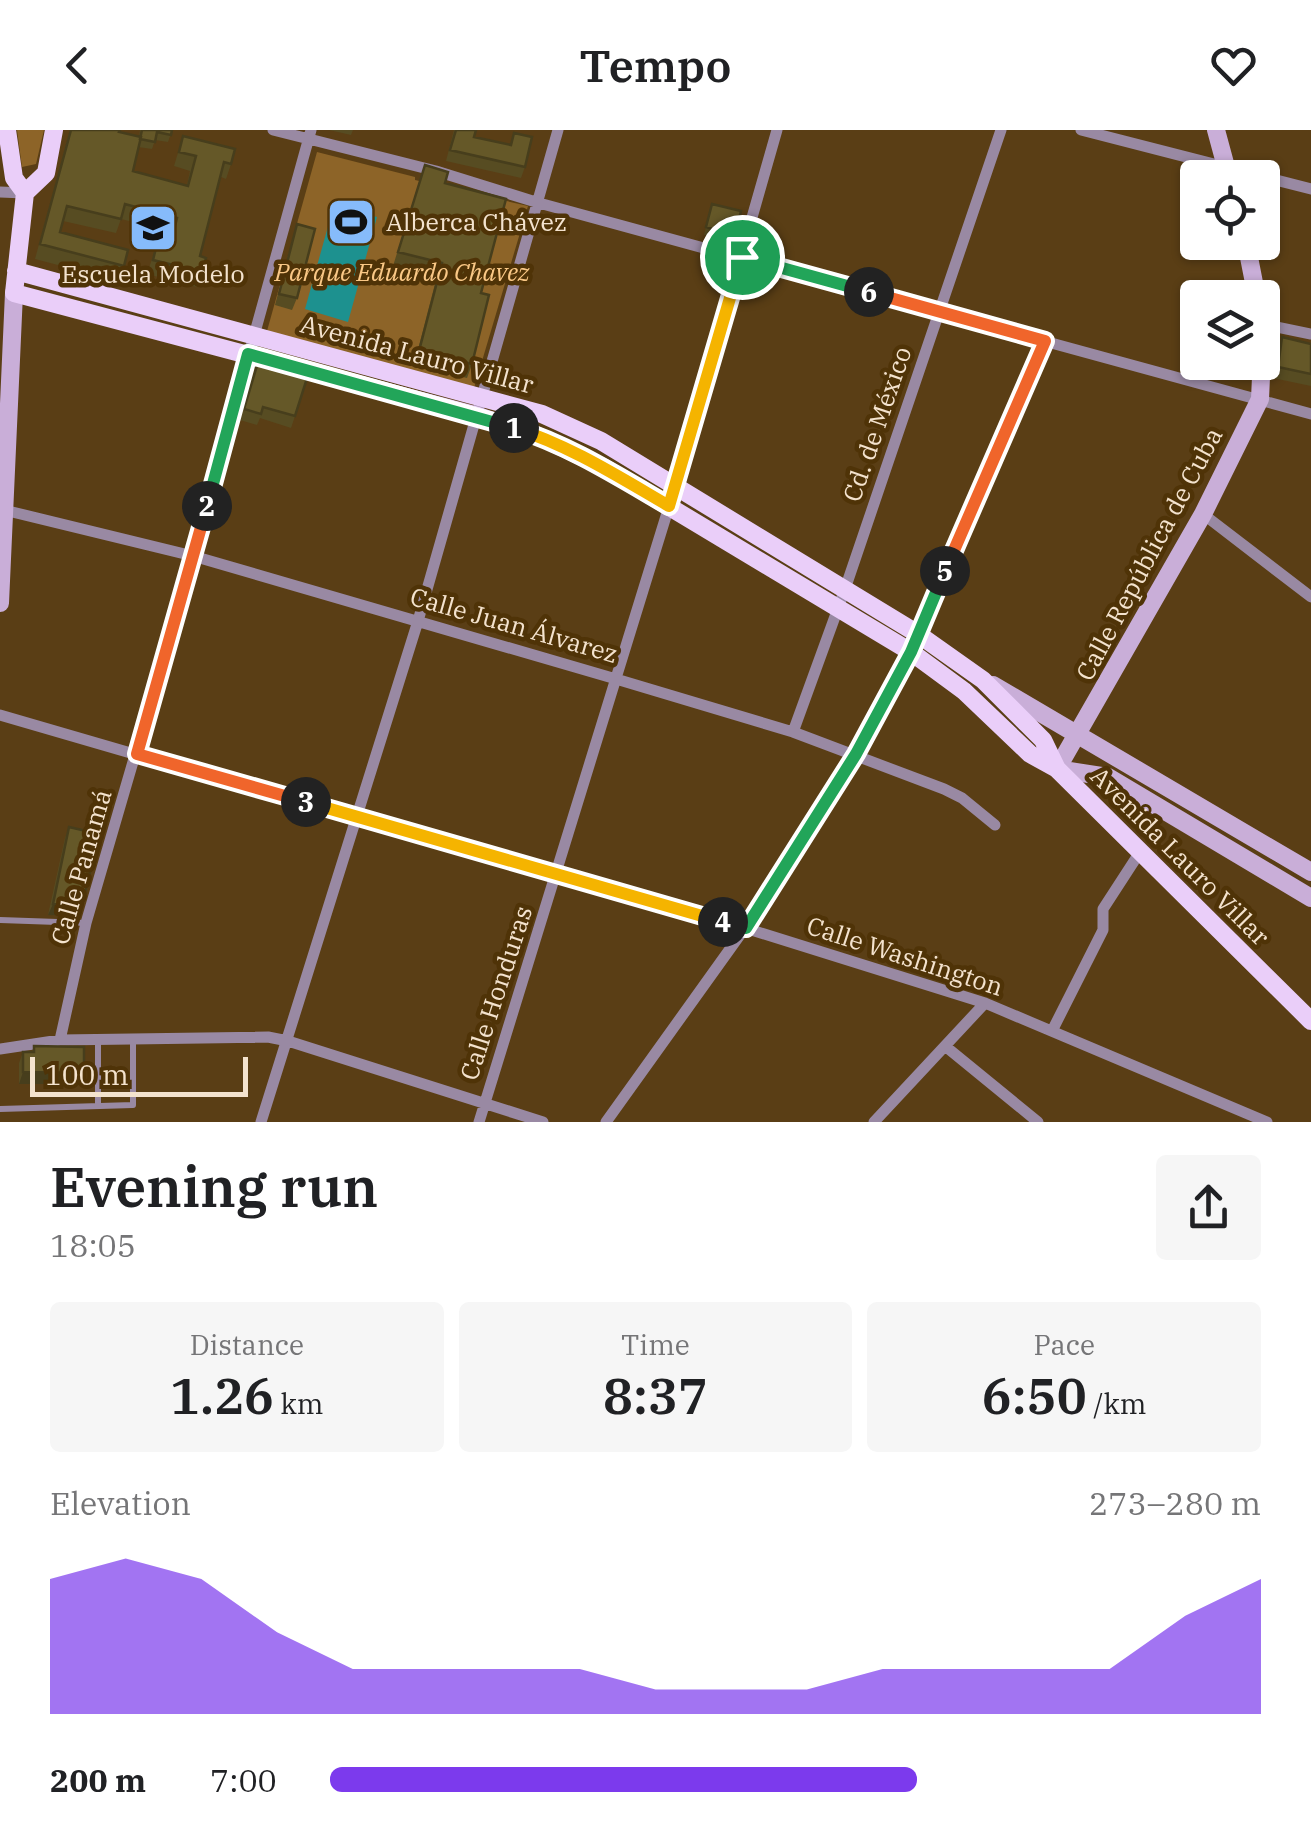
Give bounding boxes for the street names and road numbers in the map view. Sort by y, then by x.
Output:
street label: Avenida Lauro Villar [297,307,537,401]
street label: Cd. de México [835,342,918,506]
street label: Calle República de Cuba [1068,422,1229,686]
street label: Calle Juan Álvarez [407,579,622,670]
street label: Avenida Lauro Villar [1084,759,1277,952]
street label: Calle Panamá [43,785,118,948]
street label: Calle Honduras [452,902,539,1084]
street label: Calle Washington [803,908,1007,1003]

